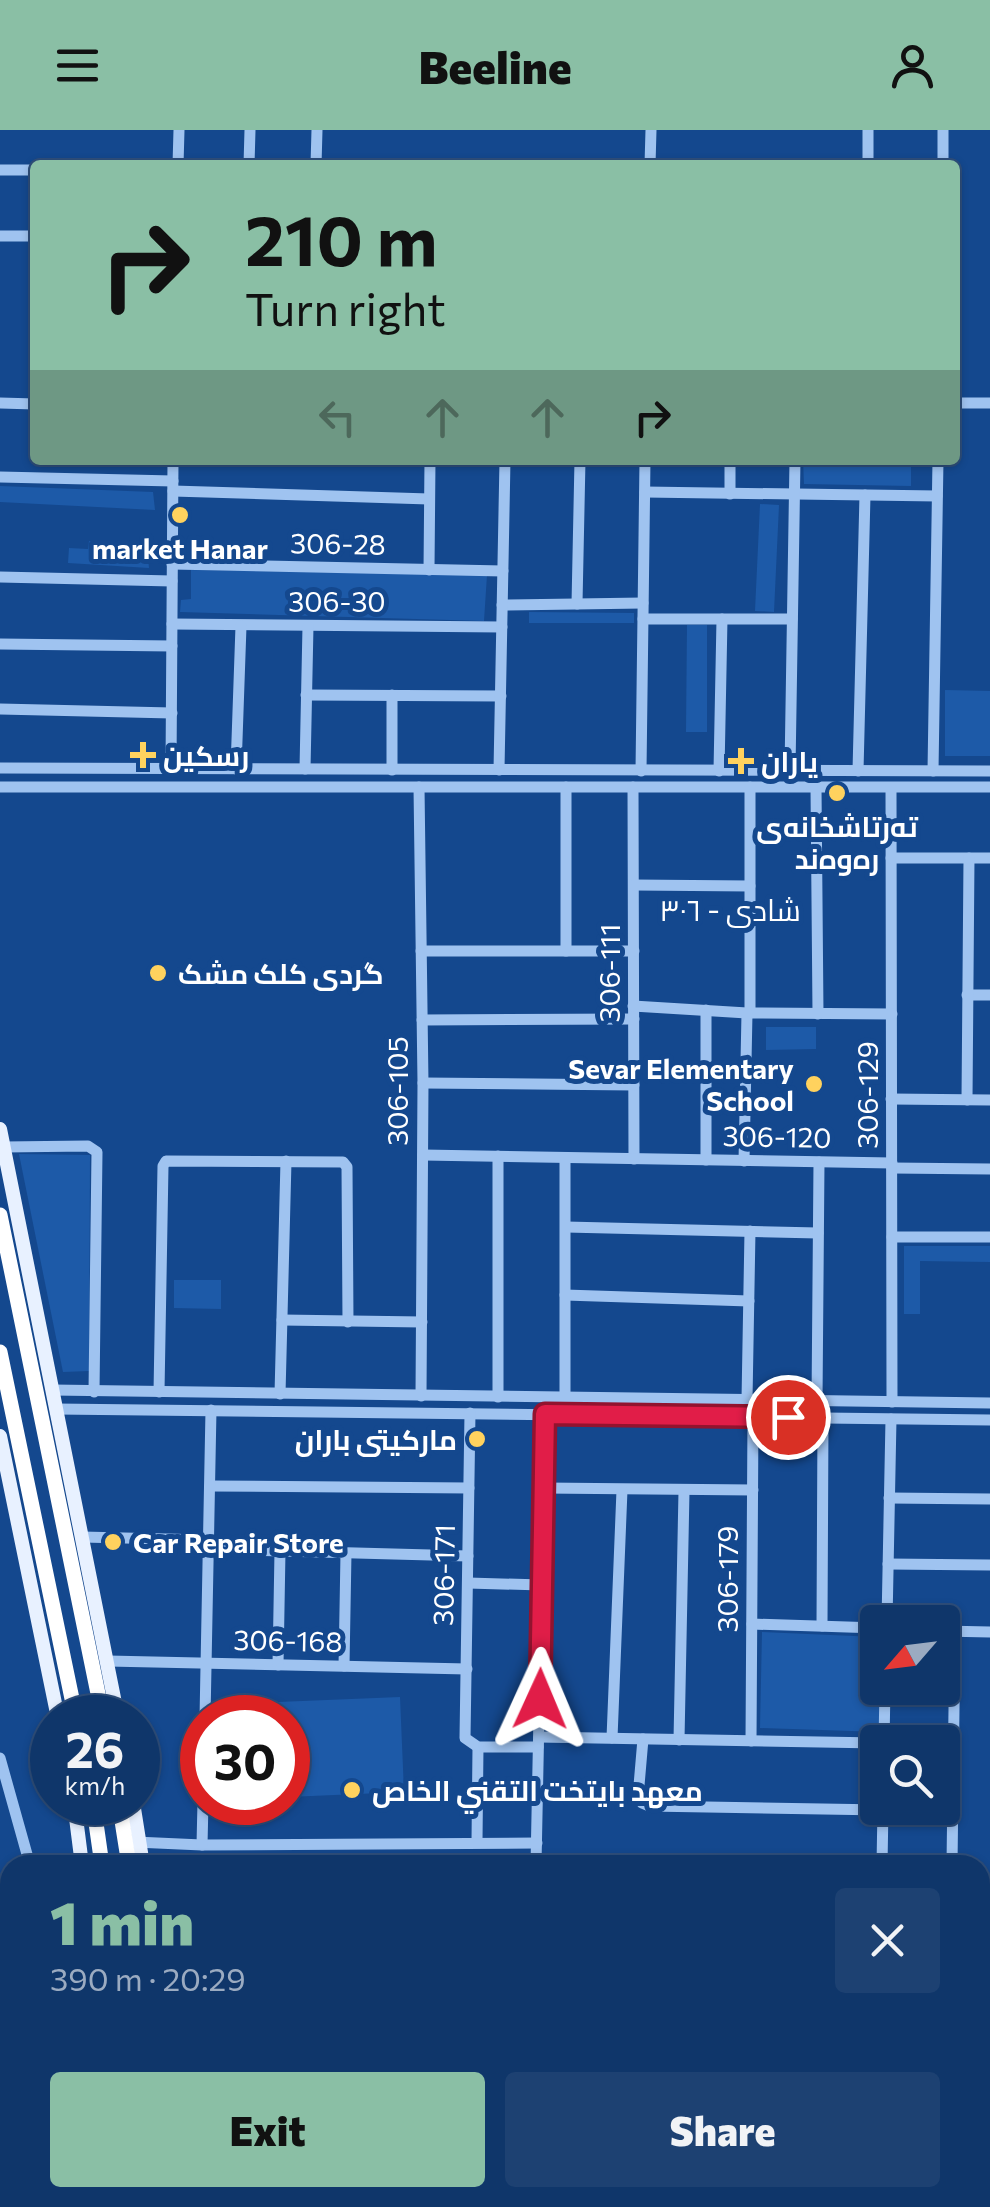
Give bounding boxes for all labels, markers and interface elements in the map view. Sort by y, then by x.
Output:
icon: menu [50,38,105,93]
text: Beeline [418,38,572,93]
icon: person [885,38,940,93]
text: 210 m [245,195,437,280]
icon: right [80,200,210,330]
text: Turn right [245,280,446,335]
icon: left [310,390,365,445]
icon: ahead [415,390,470,445]
icon: ahead [520,390,575,445]
icon: right [625,390,680,445]
marker: market Hanar [169,504,191,526]
street label: 306-28 [290,525,386,561]
place label: market Hanar [92,531,269,565]
street label: 306-30 [288,584,386,618]
place label: رسکین [163,738,249,773]
marker: رسکین [132,744,154,766]
place label: یاران [761,744,818,779]
marker: یاران [730,750,752,772]
marker: ته‌رتاشخانه‌ی ره‌وه‌ند [826,782,848,804]
place label: ته‌رتاشخانه‌ی ره‌وه‌ند [756,809,918,876]
district label: شادی - ٣٠٦ [659,890,801,928]
street label: 306-111 [592,924,626,1022]
place label: گردی کلک مشک [178,956,384,991]
marker: گردی کلک مشک [147,962,169,984]
street label: 306-105 [380,1036,414,1146]
street label: 306-129 [850,1041,884,1149]
place label: Sevar Elementary School [568,1051,794,1117]
marker: Sevar Elementary School [803,1073,825,1095]
street label: 306-120 [722,1118,832,1154]
pin [746,1375,831,1460]
icon: arrive [761,1390,816,1445]
place label: ماركيتى باران [295,1422,457,1457]
marker: ماركيتى باران [466,1428,488,1450]
street label: 306-171 [425,1524,461,1626]
place label: Car Repair Store [133,1525,344,1559]
street label: 306-179 [710,1526,744,1632]
marker: Car Repair Store [102,1531,124,1553]
north arrow [860,1605,960,1705]
map controls [860,1605,960,1825]
street label: 306-168 [233,1622,343,1658]
position arrow [488,1647,592,1751]
speed limit sign: 30 [180,1695,310,1825]
text: 26 [65,1717,124,1778]
button: search [860,1725,960,1825]
text: km/h [65,1770,125,1800]
place label: معهد بايتخت التقني الخاص [372,1773,703,1814]
marker: معهد بايتخت التقني الخاص [341,1779,363,1801]
text: 1 min [50,1884,194,1957]
button: close [835,1888,940,1993]
text: 390 m · 20:29 [50,1958,246,1998]
button: Exit [50,2072,485,2187]
button: Share [505,2072,940,2187]

